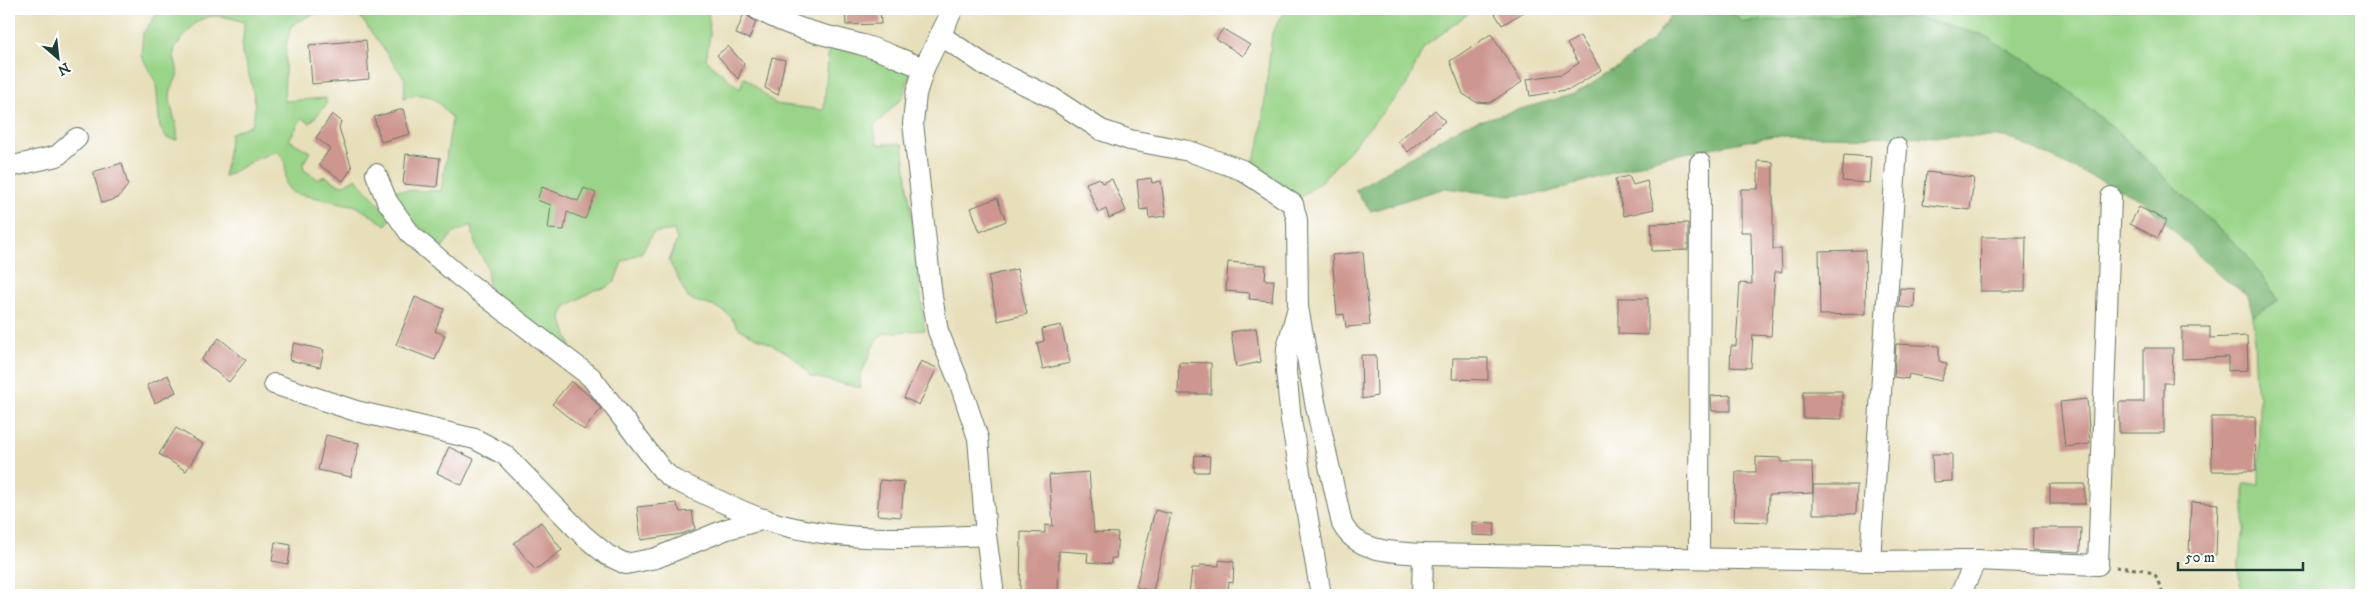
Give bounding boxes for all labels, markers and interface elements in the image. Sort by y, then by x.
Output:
north arrow [32,32,82,82]
text: N [54,58,73,79]
scale bar [2178,539,2302,571]
text: 50 m [2185,548,2215,567]

